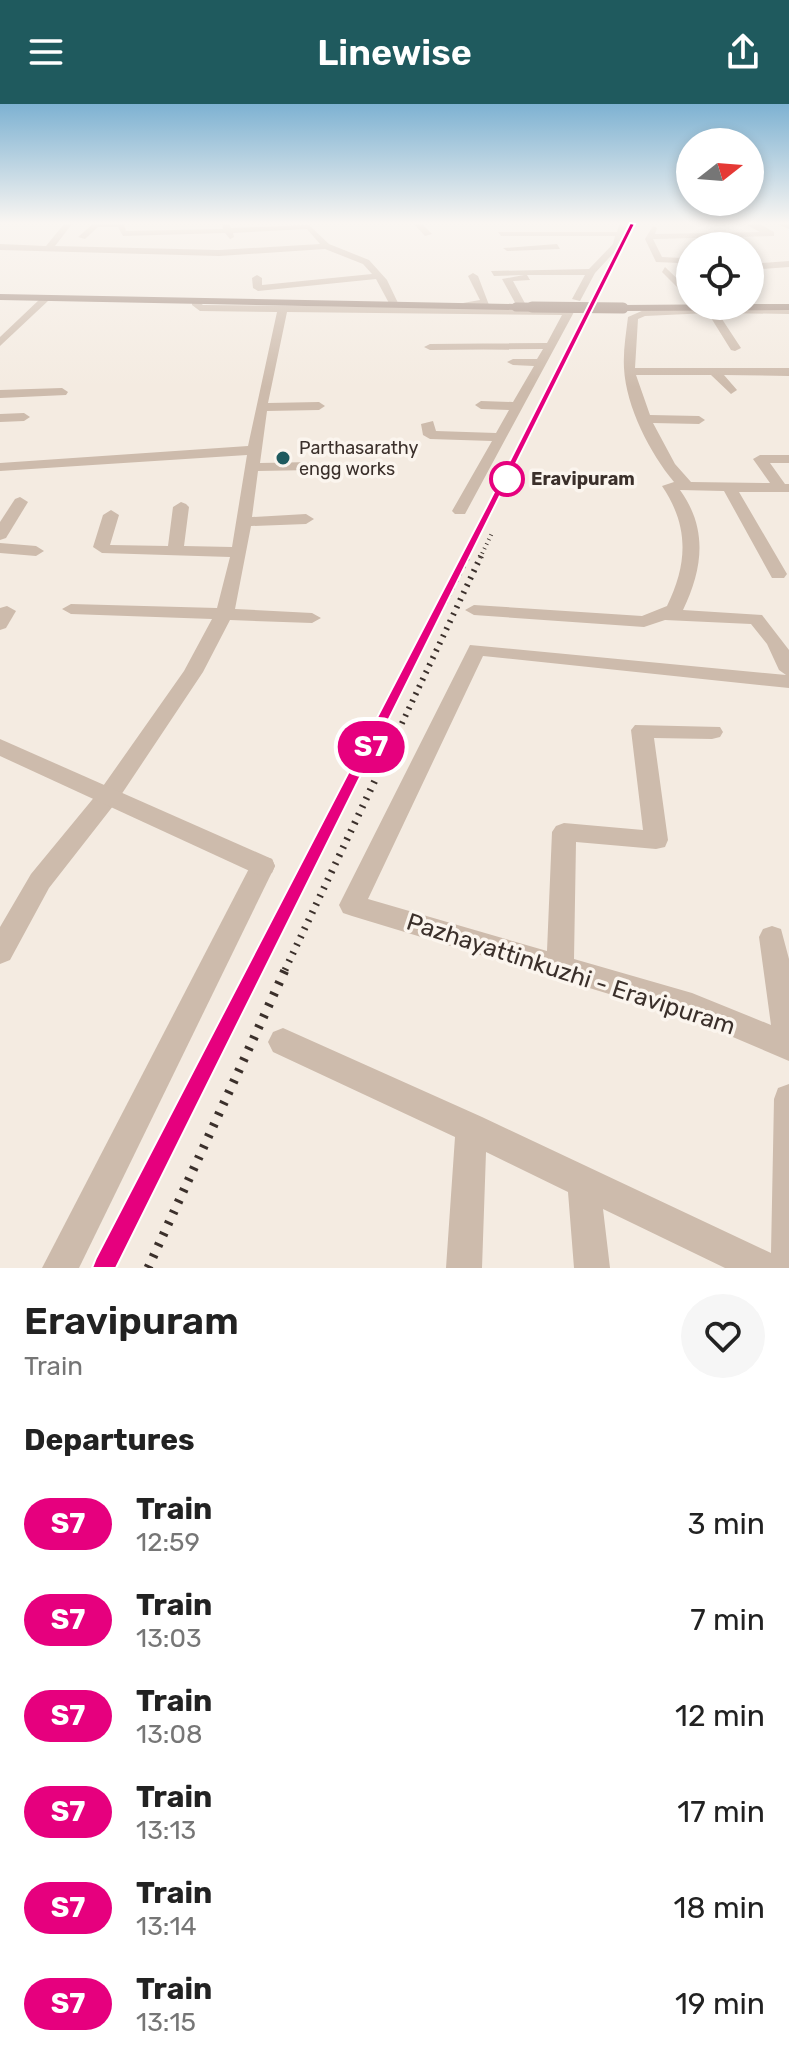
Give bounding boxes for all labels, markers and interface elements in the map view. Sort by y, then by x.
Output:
icon: menu [24,30,68,74]
icon: share [721,30,765,74]
text: Linewise [317,31,472,74]
north arrow [676,128,764,216]
map controls [676,128,764,320]
button: locate [676,232,764,320]
place label: Parthasarathy engg works [299,437,418,480]
marker: Parthasarathy engg works [274,449,292,467]
marker: Eravipuram [490,462,524,496]
place label: Eravipuram [531,468,635,490]
line badge: S7 [335,721,407,773]
text: S7 [354,730,388,763]
street label: Pazhayattinkuzhi - Eravipuram [403,908,739,1040]
button: heart [681,1294,765,1378]
text: Eravipuram [24,1298,239,1344]
text: Train [24,1351,83,1382]
text: Departures [24,1422,195,1458]
text: Train [136,1491,212,1527]
text: 3 min [688,1506,765,1542]
text: S7 [51,1507,85,1540]
text: 12:59 [136,1527,200,1558]
text: Train [136,1587,212,1623]
text: 7 min [690,1602,765,1638]
text: S7 [51,1603,85,1636]
text: 13:03 [136,1623,202,1654]
text: Train [136,1683,212,1719]
text: 12 min [675,1698,765,1734]
text: S7 [51,1699,85,1732]
text: 13:08 [136,1719,202,1750]
text: Train [136,1779,212,1815]
text: 17 min [677,1794,765,1830]
text: S7 [51,1795,85,1828]
text: 13:13 [136,1815,196,1846]
text: Train [136,1875,212,1911]
text: 18 min [674,1890,765,1926]
text: S7 [51,1891,85,1924]
text: 13:14 [136,1911,197,1942]
text: Train [136,1971,212,2007]
text: 19 min [675,1986,765,2022]
text: S7 [51,1987,85,2020]
text: 13:15 [136,2007,196,2038]

